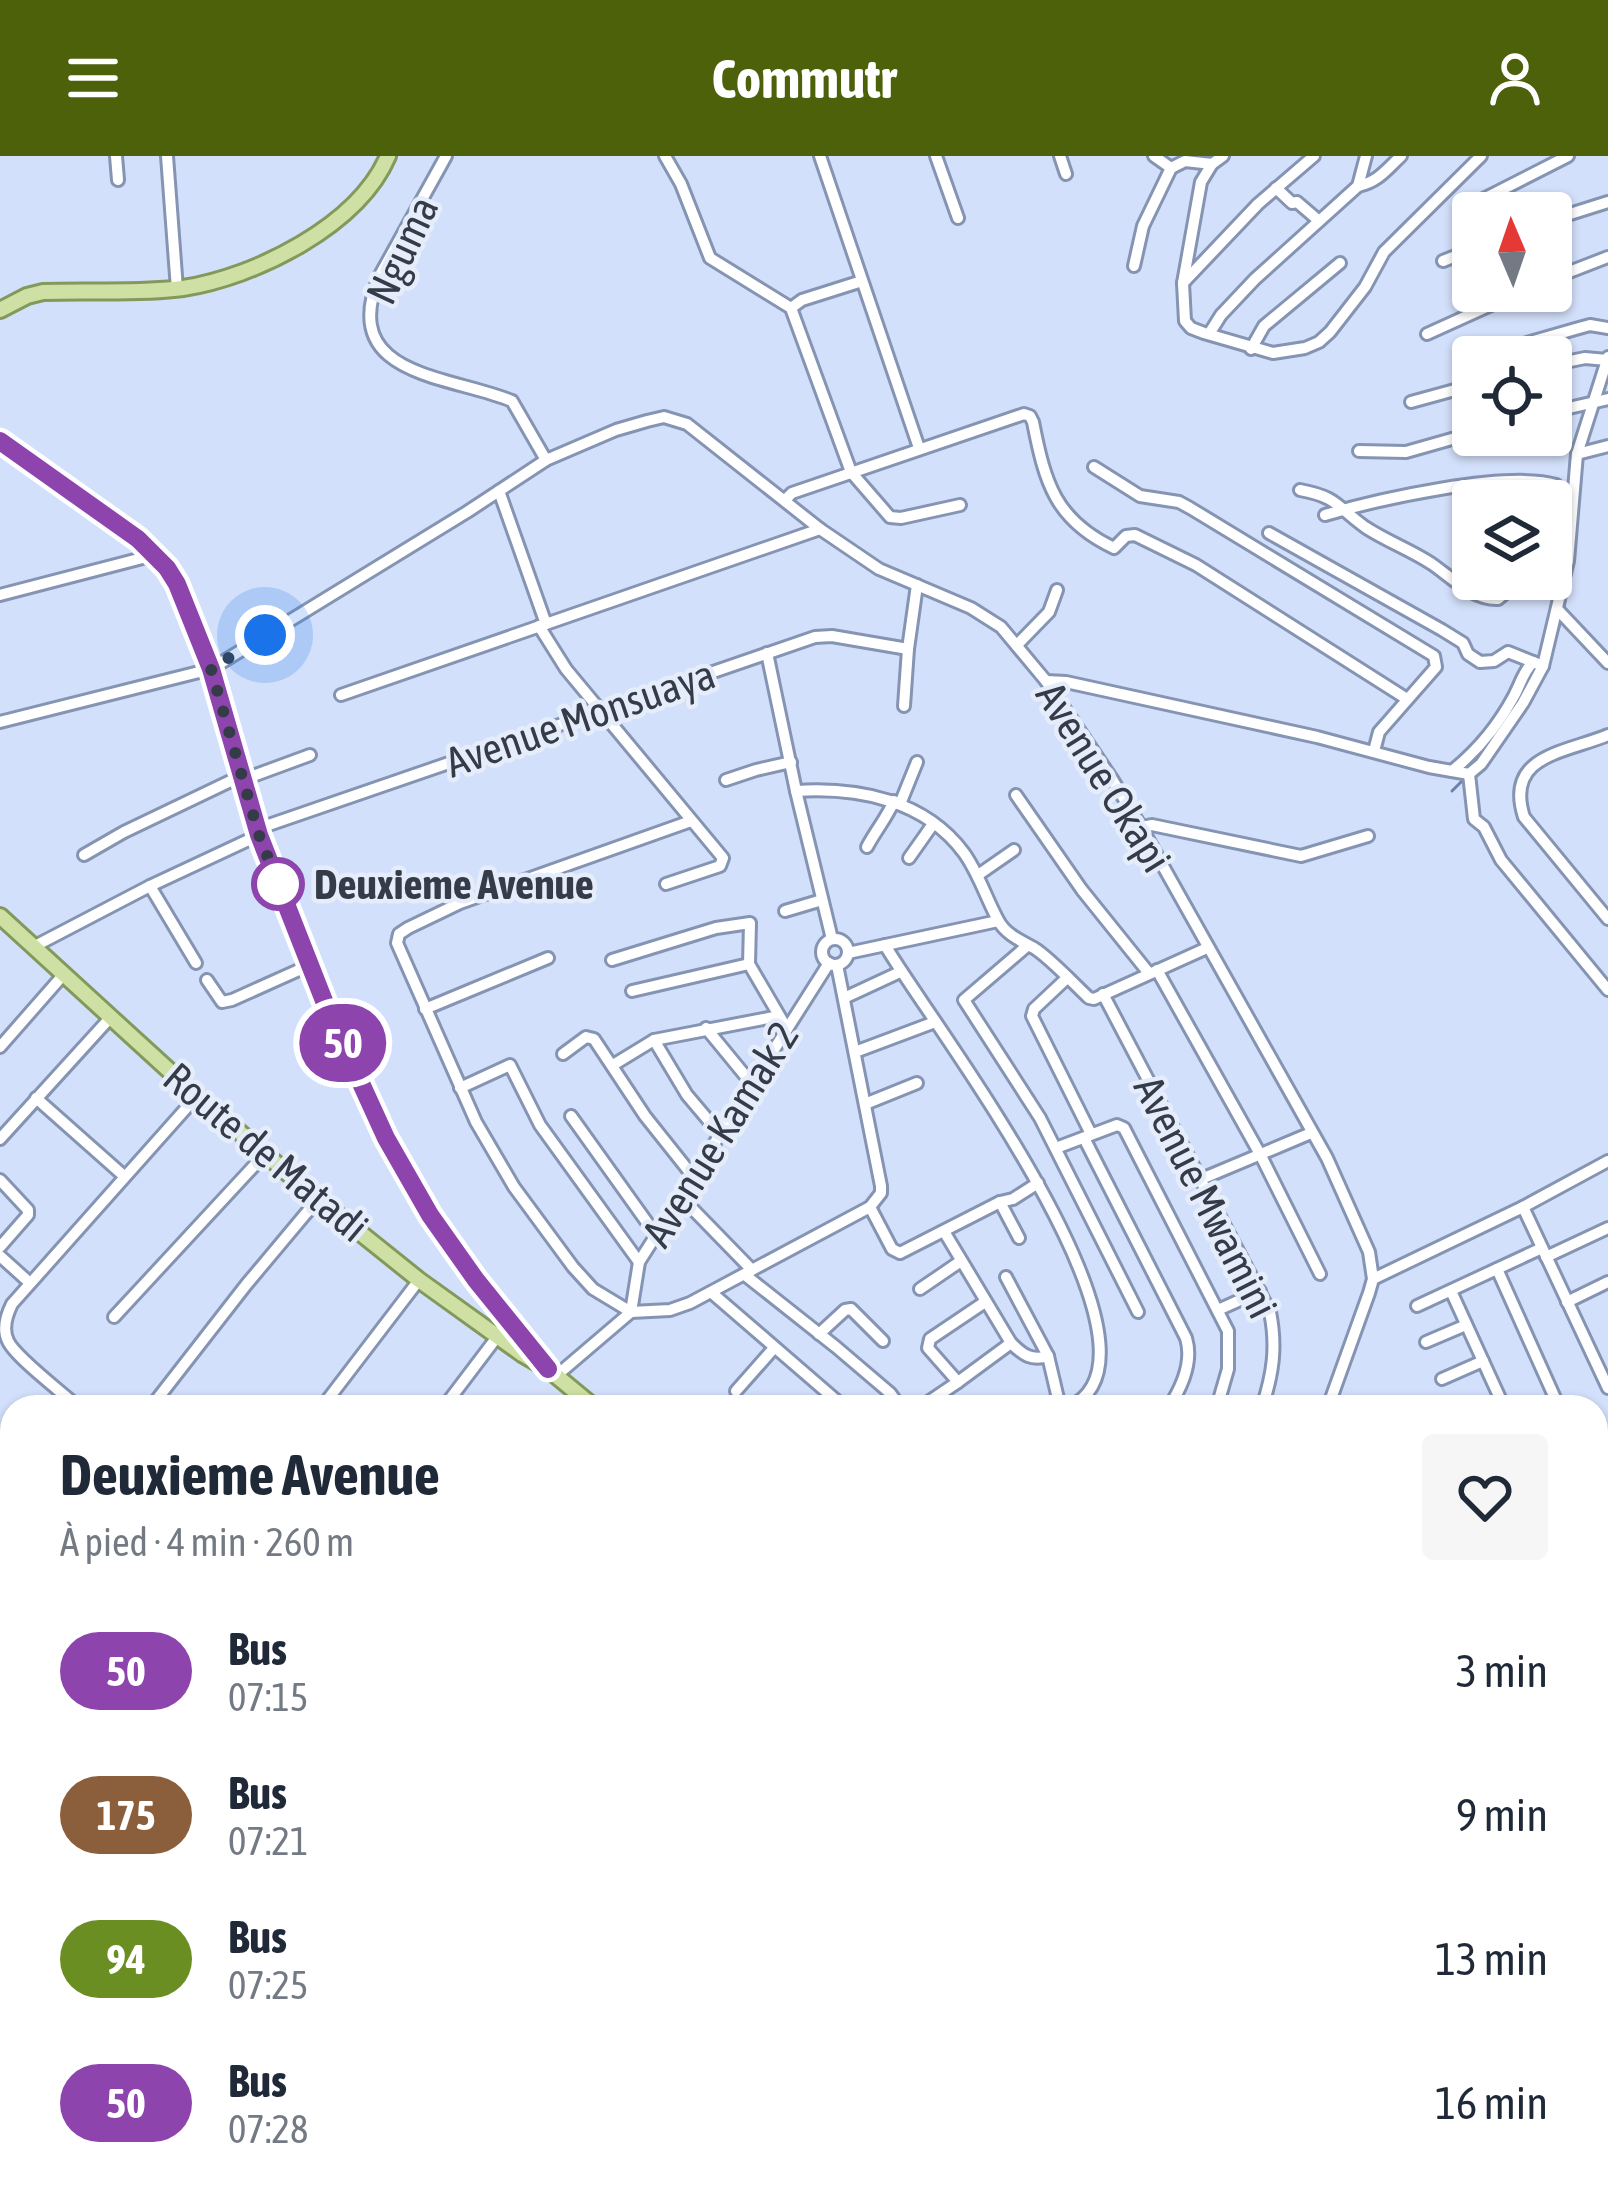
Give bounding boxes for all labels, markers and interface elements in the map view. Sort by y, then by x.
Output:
icon: menu [60,45,126,111]
icon: person [1482,45,1548,111]
text: Commutr [711,48,897,109]
street label: Nguma [356,189,448,311]
north arrow [1452,192,1572,312]
map controls [1452,192,1572,600]
button: locate [1452,336,1572,456]
button: layers [1452,480,1572,600]
your location [235,605,295,665]
street label: Avenue Monsuaya [439,650,721,786]
street label: Avenue Okapi [1027,673,1181,881]
marker: Deuxieme Avenue [253,859,303,909]
place label: Deuxieme Avenue [314,860,594,908]
line badge: 50 [289,1004,397,1082]
street label: Avenue Kamak 2 [632,1013,808,1255]
text: 50 [323,1019,363,1067]
street label: Route de Matadi [154,1053,378,1251]
street label: Avenue Mwamini [1125,1068,1287,1326]
button: heart [1422,1434,1548,1560]
text: Deuxieme Avenue [60,1442,440,1507]
text: À pied · 4 min · 260 m [60,1520,354,1564]
text: Bus [228,1623,287,1675]
text: 3 min [1456,1645,1548,1697]
text: 50 [106,1647,146,1695]
text: 07:15 [228,1675,308,1719]
text: Bus [228,1767,287,1819]
text: 9 min [1456,1789,1548,1841]
text: 175 [96,1791,156,1839]
text: 07:21 [228,1819,308,1863]
text: Bus [228,1911,287,1963]
text: 13 min [1435,1933,1548,1985]
text: 94 [106,1935,146,1983]
text: 07:25 [228,1963,308,2007]
text: Bus [228,2055,287,2107]
text: 16 min [1435,2077,1548,2129]
text: 50 [106,2079,146,2127]
text: 07:28 [228,2107,308,2151]

